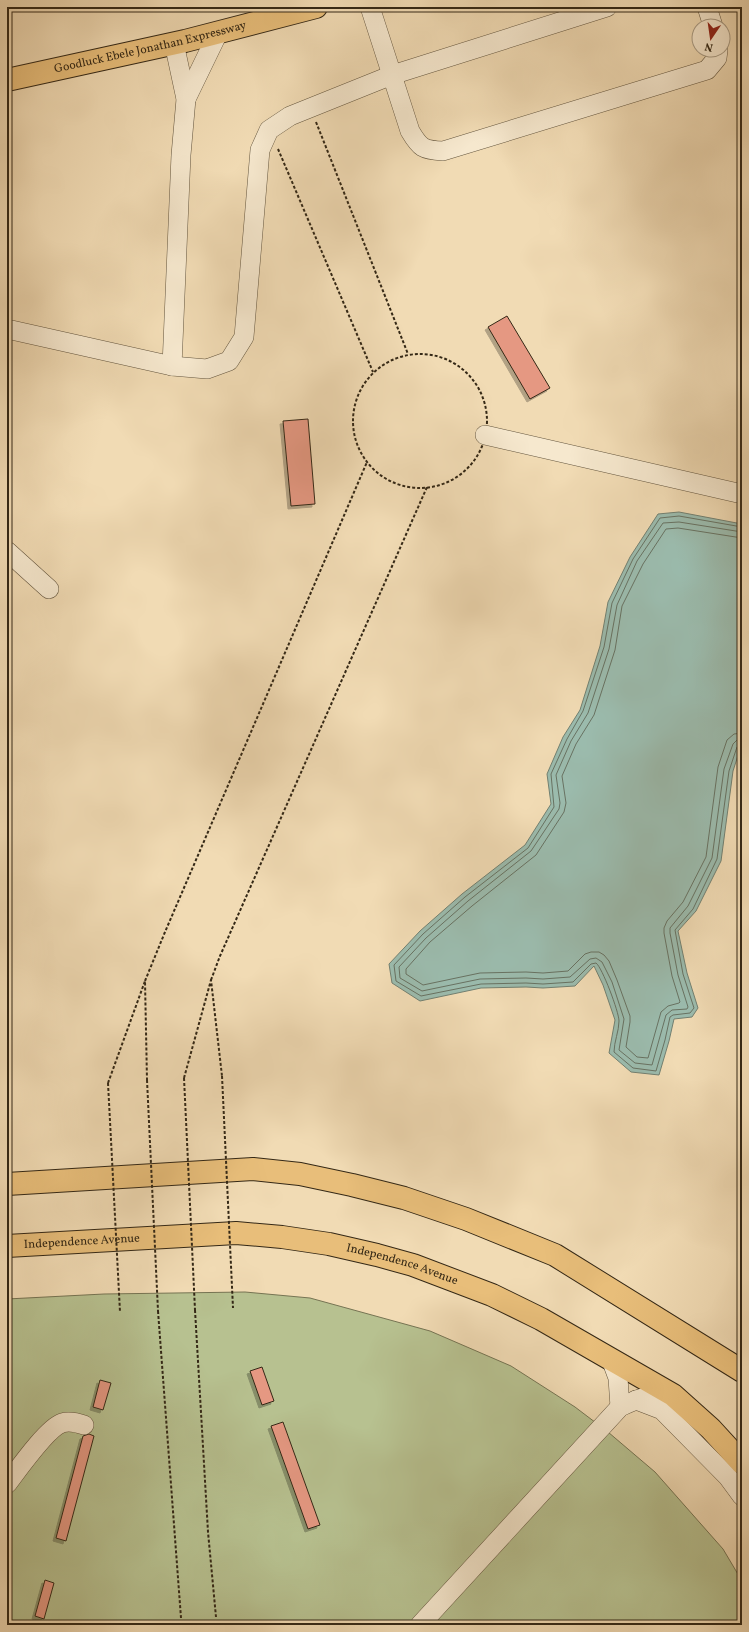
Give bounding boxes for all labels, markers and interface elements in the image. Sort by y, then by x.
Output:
street label: Goodluck Ebele Jonathan Expressway [53,17,249,77]
north arrow [691,18,731,58]
text: N [704,38,715,54]
street label: Independence Avenue [23,1230,141,1253]
street label: Independence Avenue [345,1240,460,1289]

